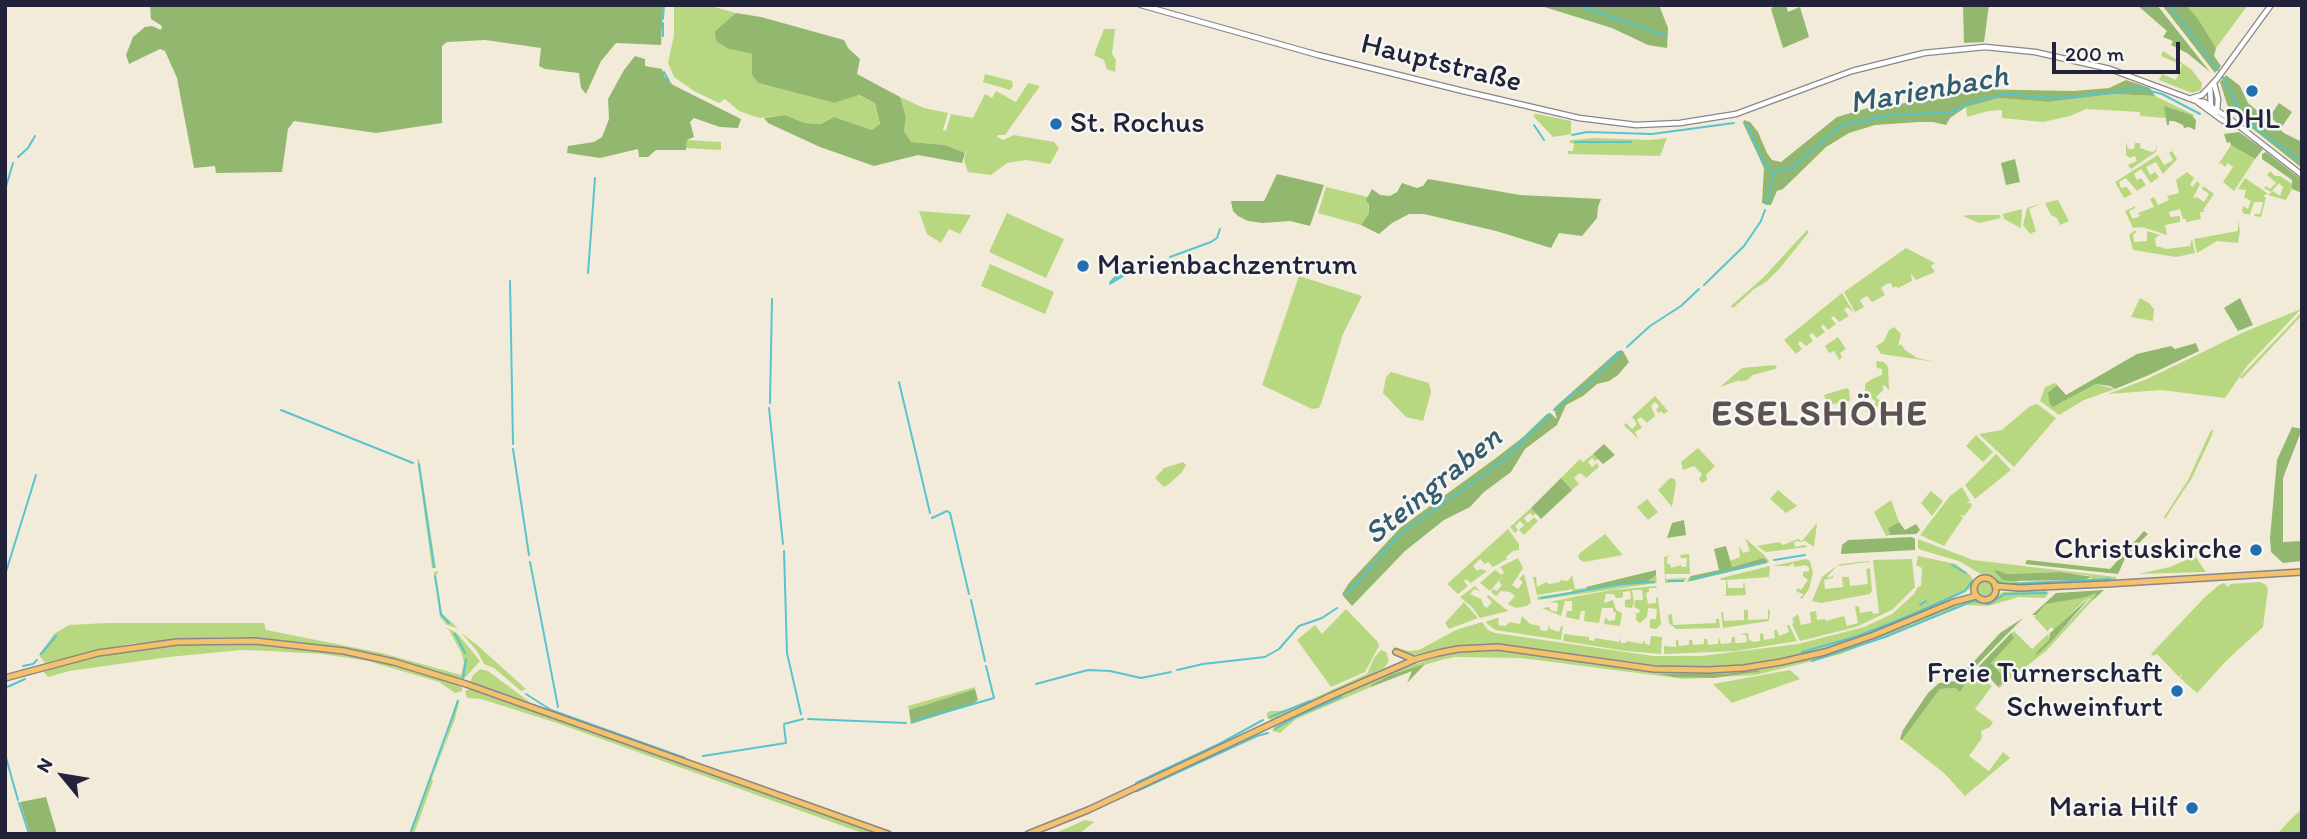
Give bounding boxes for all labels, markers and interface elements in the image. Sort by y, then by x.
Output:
street label: Hauptstraße [1357,27,1525,101]
scale bar [2055,28,2183,72]
text: 200 m [2065,41,2124,66]
water label: Marienbach [1847,58,2011,124]
marker: DHL [2244,83,2260,99]
place label: DHL [2224,102,2280,138]
place label: St. Rochus [1070,106,1205,142]
marker: St. Rochus [1048,116,1064,132]
place label: Marienbachzentrum [1097,248,1357,284]
marker: Marienbachzentrum [1075,258,1091,274]
district label: ESELSHÖHE [1712,394,1928,438]
water label: Steingraben [1357,420,1511,554]
place label: Christuskirche [2054,532,2242,568]
marker: Christuskirche [2248,542,2264,558]
place label: Freie Turnerschaft Schweinfurt [1927,656,2163,726]
marker: Freie Turnerschaft Schweinfurt [2169,683,2185,699]
north arrow [28,741,98,811]
text: N [31,754,58,777]
place label: Maria Hilf [2049,790,2178,826]
marker: Maria Hilf [2184,800,2200,816]

